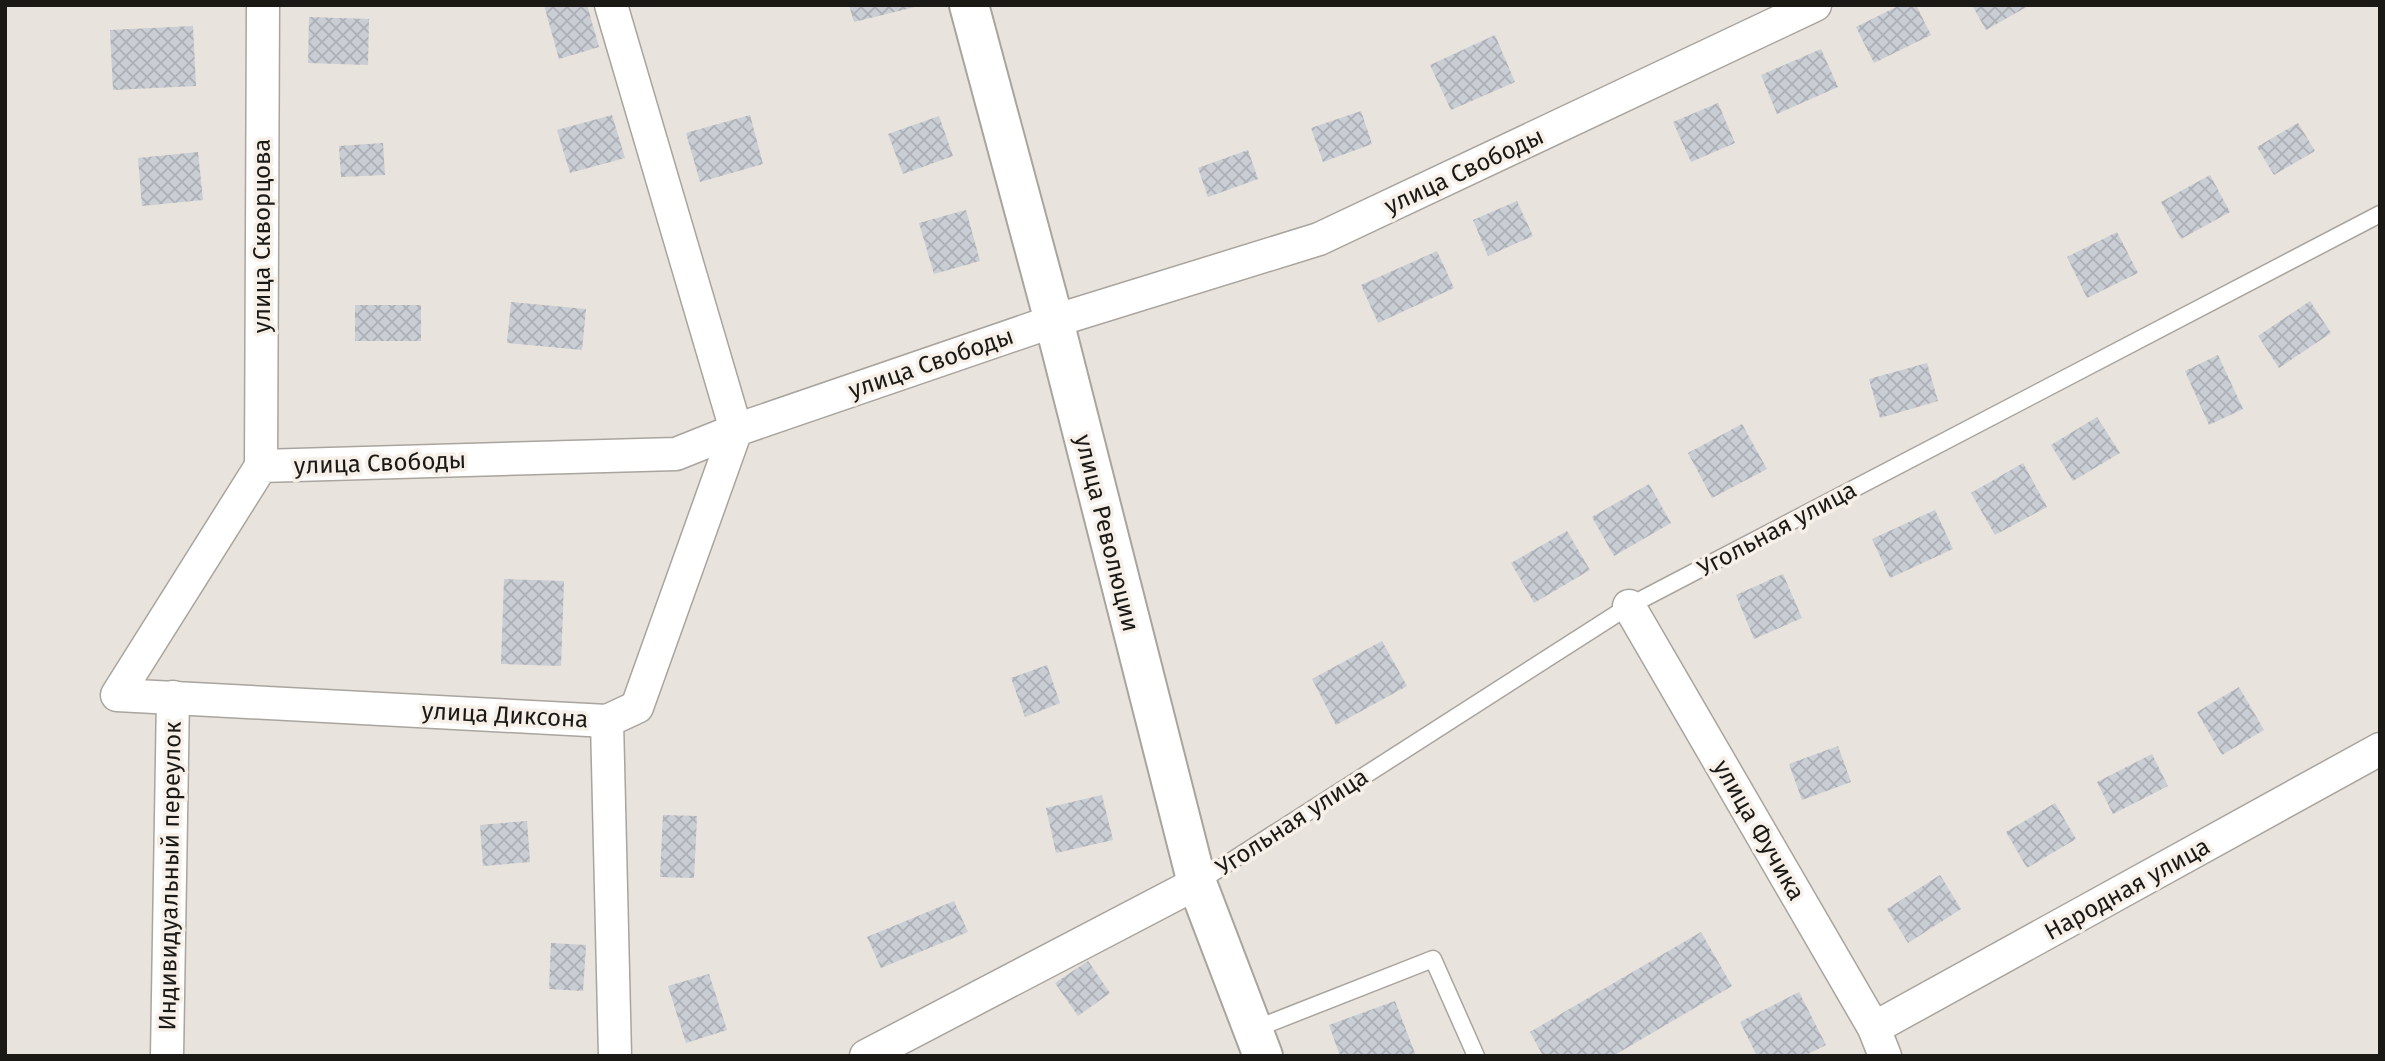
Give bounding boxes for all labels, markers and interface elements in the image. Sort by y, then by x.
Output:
street label: улица Свободы [1380,122,1548,220]
street label: улица Скворцова [248,139,276,333]
street label: улица Свободы [845,322,1017,404]
street label: улица Революции [1069,431,1145,635]
street label: улица Свободы [293,446,467,480]
street label: Угольная улица [1693,475,1861,583]
street label: улица Диксона [421,697,589,733]
street label: Индивидуальный переулок [153,721,187,1031]
street label: улица Фучика [1707,755,1811,905]
street label: Угольная улица [1211,762,1373,882]
street label: Народная улица [2040,832,2214,946]

